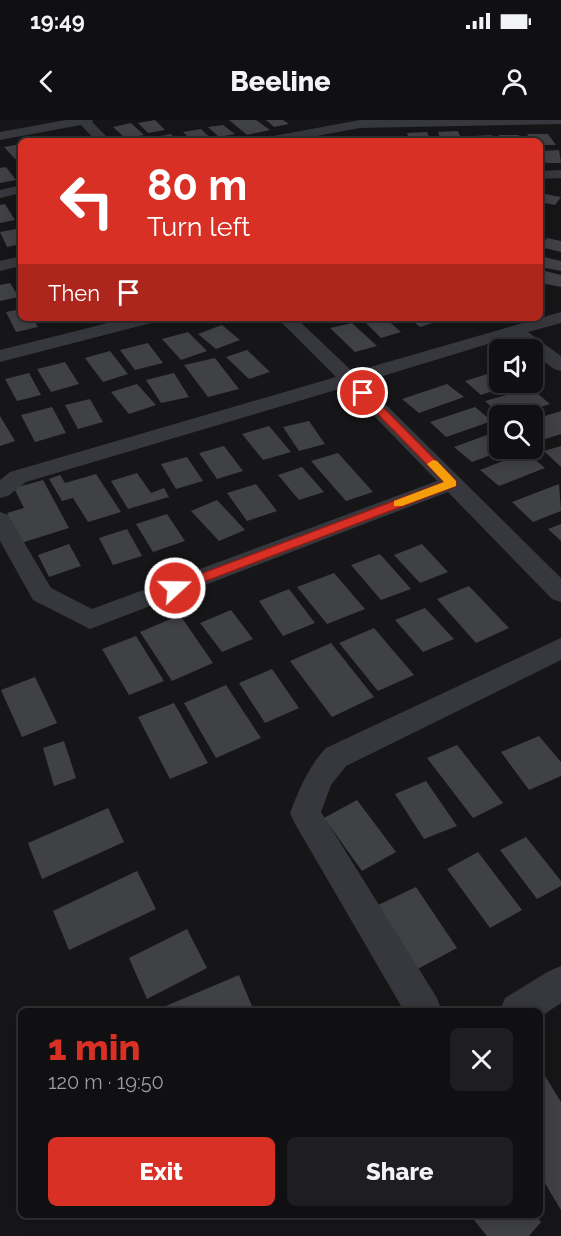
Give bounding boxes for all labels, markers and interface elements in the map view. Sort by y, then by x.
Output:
text: 19:49 [30,8,85,34]
icon: back [30,65,63,98]
icon: person [498,65,531,98]
text: Beeline [230,66,331,97]
text: 80 m [147,161,247,210]
icon: left [48,162,126,240]
text: Turn left [147,211,250,242]
icon: arrive [112,276,145,309]
text: Then [48,280,100,306]
map controls [489,339,543,459]
button: sound [489,339,543,393]
pin [337,367,388,418]
icon: arrive [346,376,379,409]
button: search [489,405,543,459]
position arrow [143,556,207,620]
text: 1 min [48,1026,140,1068]
button: close [450,1028,513,1091]
text: 120 m · 19:50 [48,1070,164,1094]
button: Exit [48,1137,275,1206]
button: Share [287,1137,513,1206]

